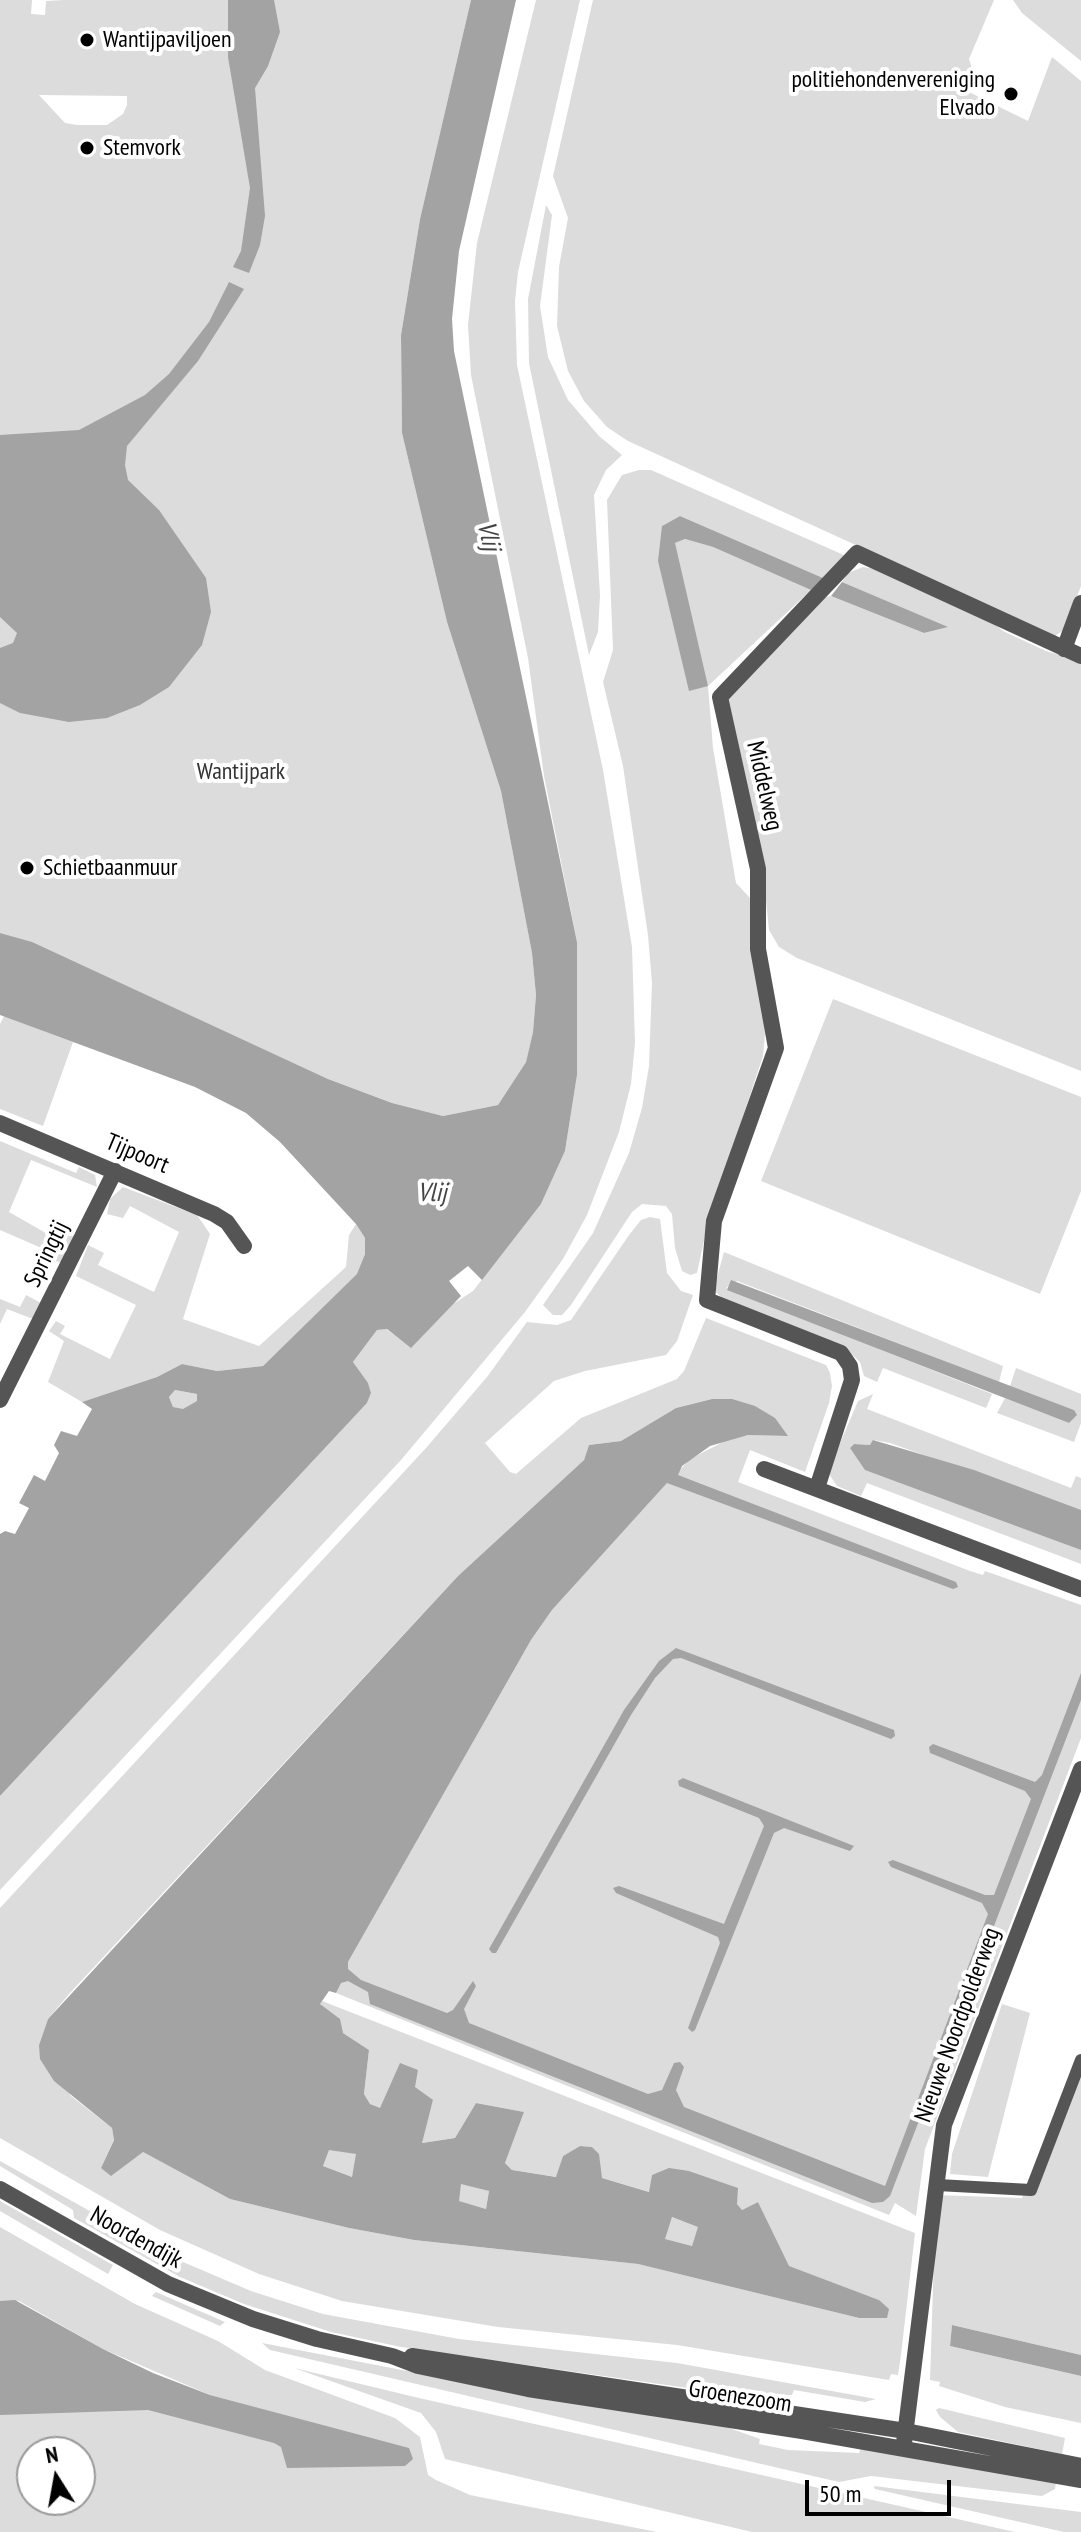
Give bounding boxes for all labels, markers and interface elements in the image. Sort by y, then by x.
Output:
place label: Wantijpaviljoen [103,26,232,54]
marker: Wantijpaviljoen [78,31,96,49]
place label: politiehondenvereniging Elvado [791,66,995,122]
marker: politiehondenvereniging Elvado [1002,85,1020,103]
place label: Stemvork [103,134,181,162]
marker: Stemvork [78,139,96,157]
water label: Vlij [470,518,506,554]
street label: Middelweg [740,739,788,833]
park label: Wantijpark [197,758,285,786]
place label: Schietbaanmuur [43,854,177,882]
marker: Schietbaanmuur [18,859,36,877]
street label: Tijpoort [101,1128,173,1180]
water label: Vlij [417,1178,447,1210]
street label: Springtij [19,1216,75,1292]
street label: Nieuwe Noordpolderweg [909,1924,1007,2126]
street label: Noordendijk [85,2201,187,2275]
street label: Groenezoom [687,2375,793,2419]
north arrow [16,2436,96,2516]
text: N [43,2440,60,2469]
scale bar [809,2464,955,2514]
text: 50 m [819,2478,861,2509]

